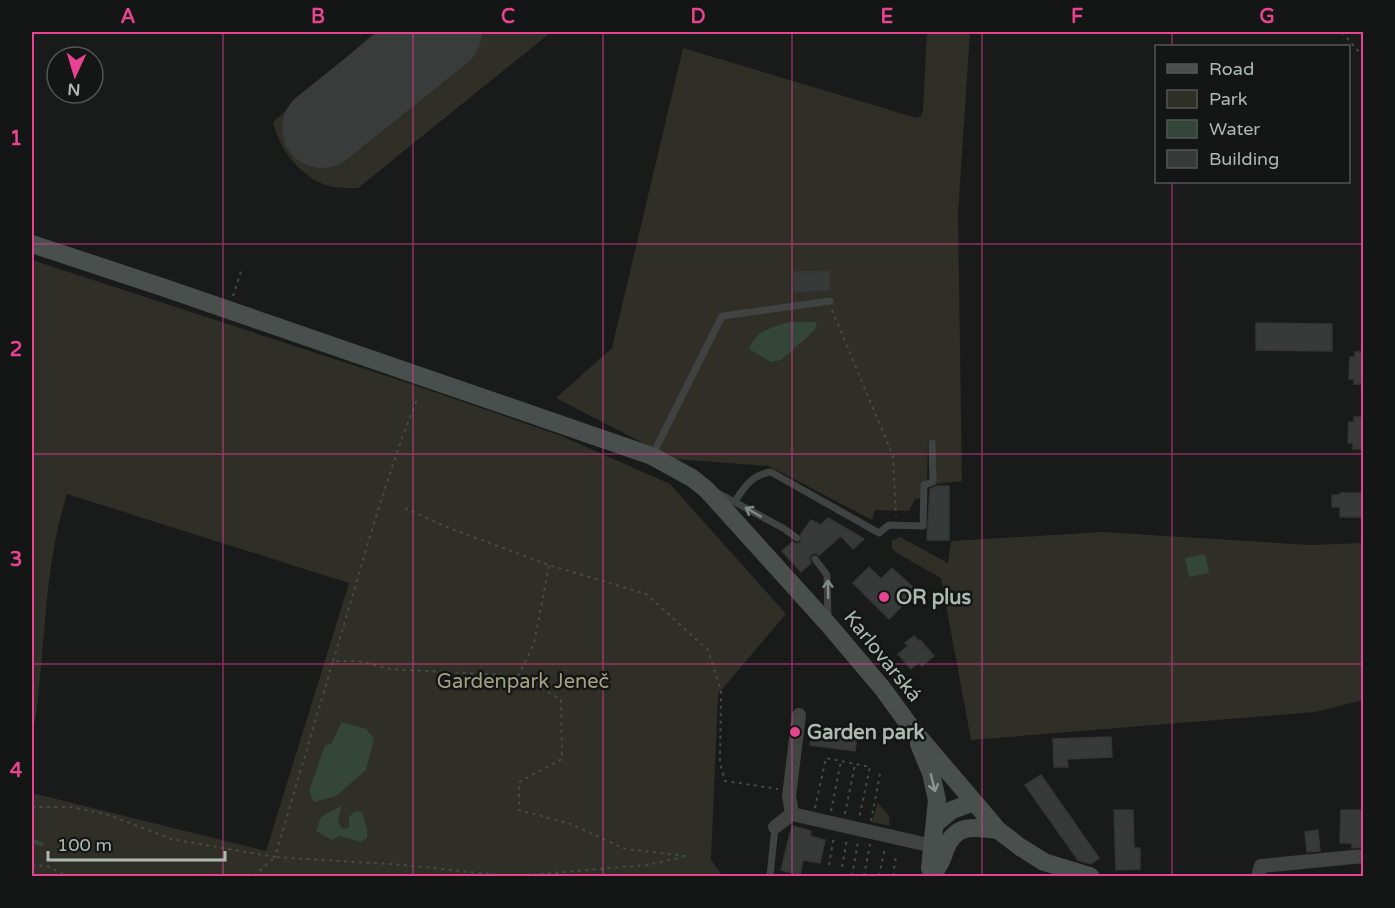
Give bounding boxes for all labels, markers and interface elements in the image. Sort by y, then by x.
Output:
text: A [121,5,136,29]
text: B [311,5,325,29]
text: C [501,5,515,29]
text: D [690,5,706,29]
text: E [881,5,894,29]
text: F [1071,5,1083,29]
text: G [1259,5,1275,29]
north arrow [45,45,105,105]
legend [1155,45,1350,183]
text: Road [1209,58,1254,80]
text: N [67,79,81,99]
text: Park [1209,88,1248,110]
text: Water [1209,118,1260,140]
text: 1 [10,127,22,151]
text: Building [1209,148,1279,170]
text: 2 [10,338,22,362]
one-way arrow [745,505,762,517]
text: 3 [10,548,22,572]
one-way arrow [822,580,834,600]
place label: OR plus [896,586,971,610]
marker: OR plus [877,590,891,604]
street label: Karlovarská [838,606,926,707]
park label: Gardenpark Jeneč [437,670,609,694]
place label: Garden park [807,721,925,745]
marker: Garden park [788,725,802,739]
text: 4 [10,759,23,783]
one-way arrow [928,774,940,793]
scale bar [48,824,225,862]
text: 100 m [57,834,112,856]

